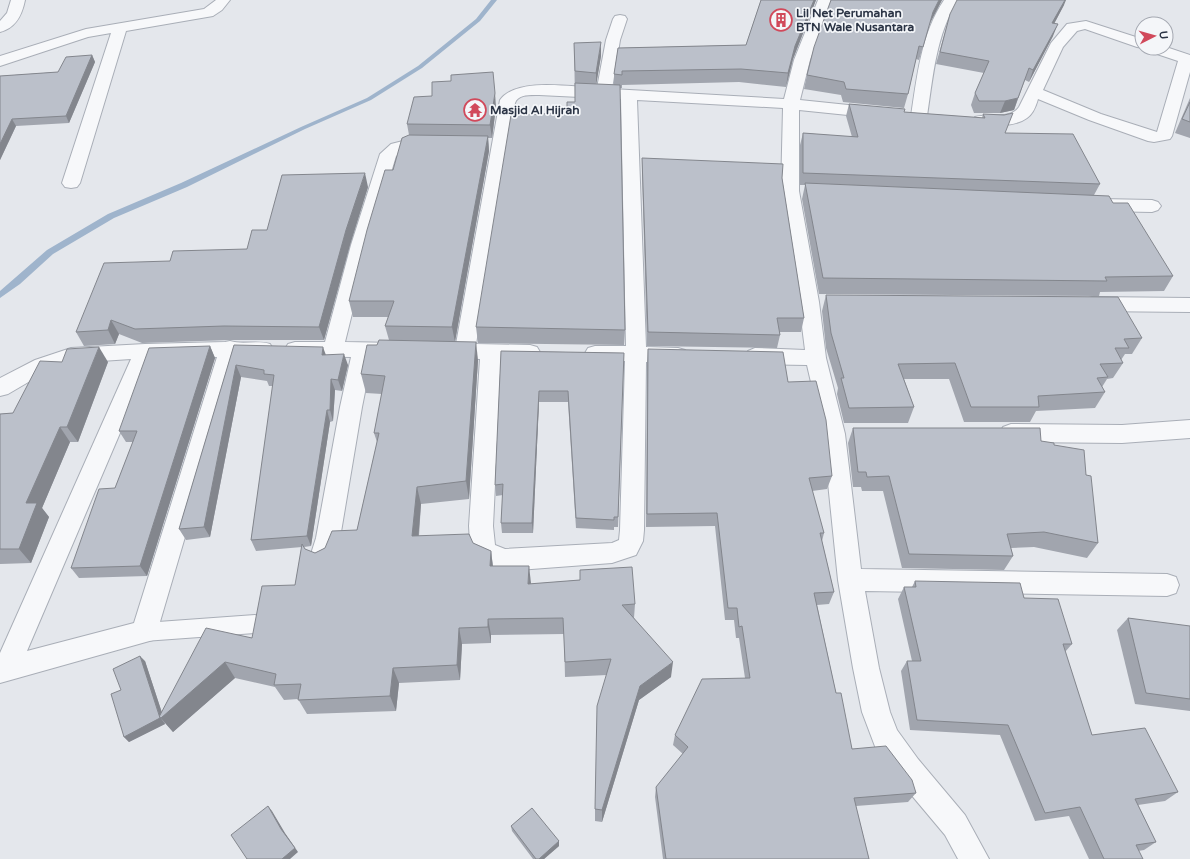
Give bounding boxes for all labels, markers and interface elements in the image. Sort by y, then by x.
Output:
place label: Lil Net Perumahan BTN Wale Nusantara [796,6,915,34]
building icon: Lil Net Perumahan BTN Wale Nusantara [768,7,794,33]
north arrow [1134,16,1174,56]
text: U [1157,30,1170,40]
temple icon: Masjid Al Hijrah [462,97,488,123]
place label: Masjid Al Hijrah [490,103,579,118]

